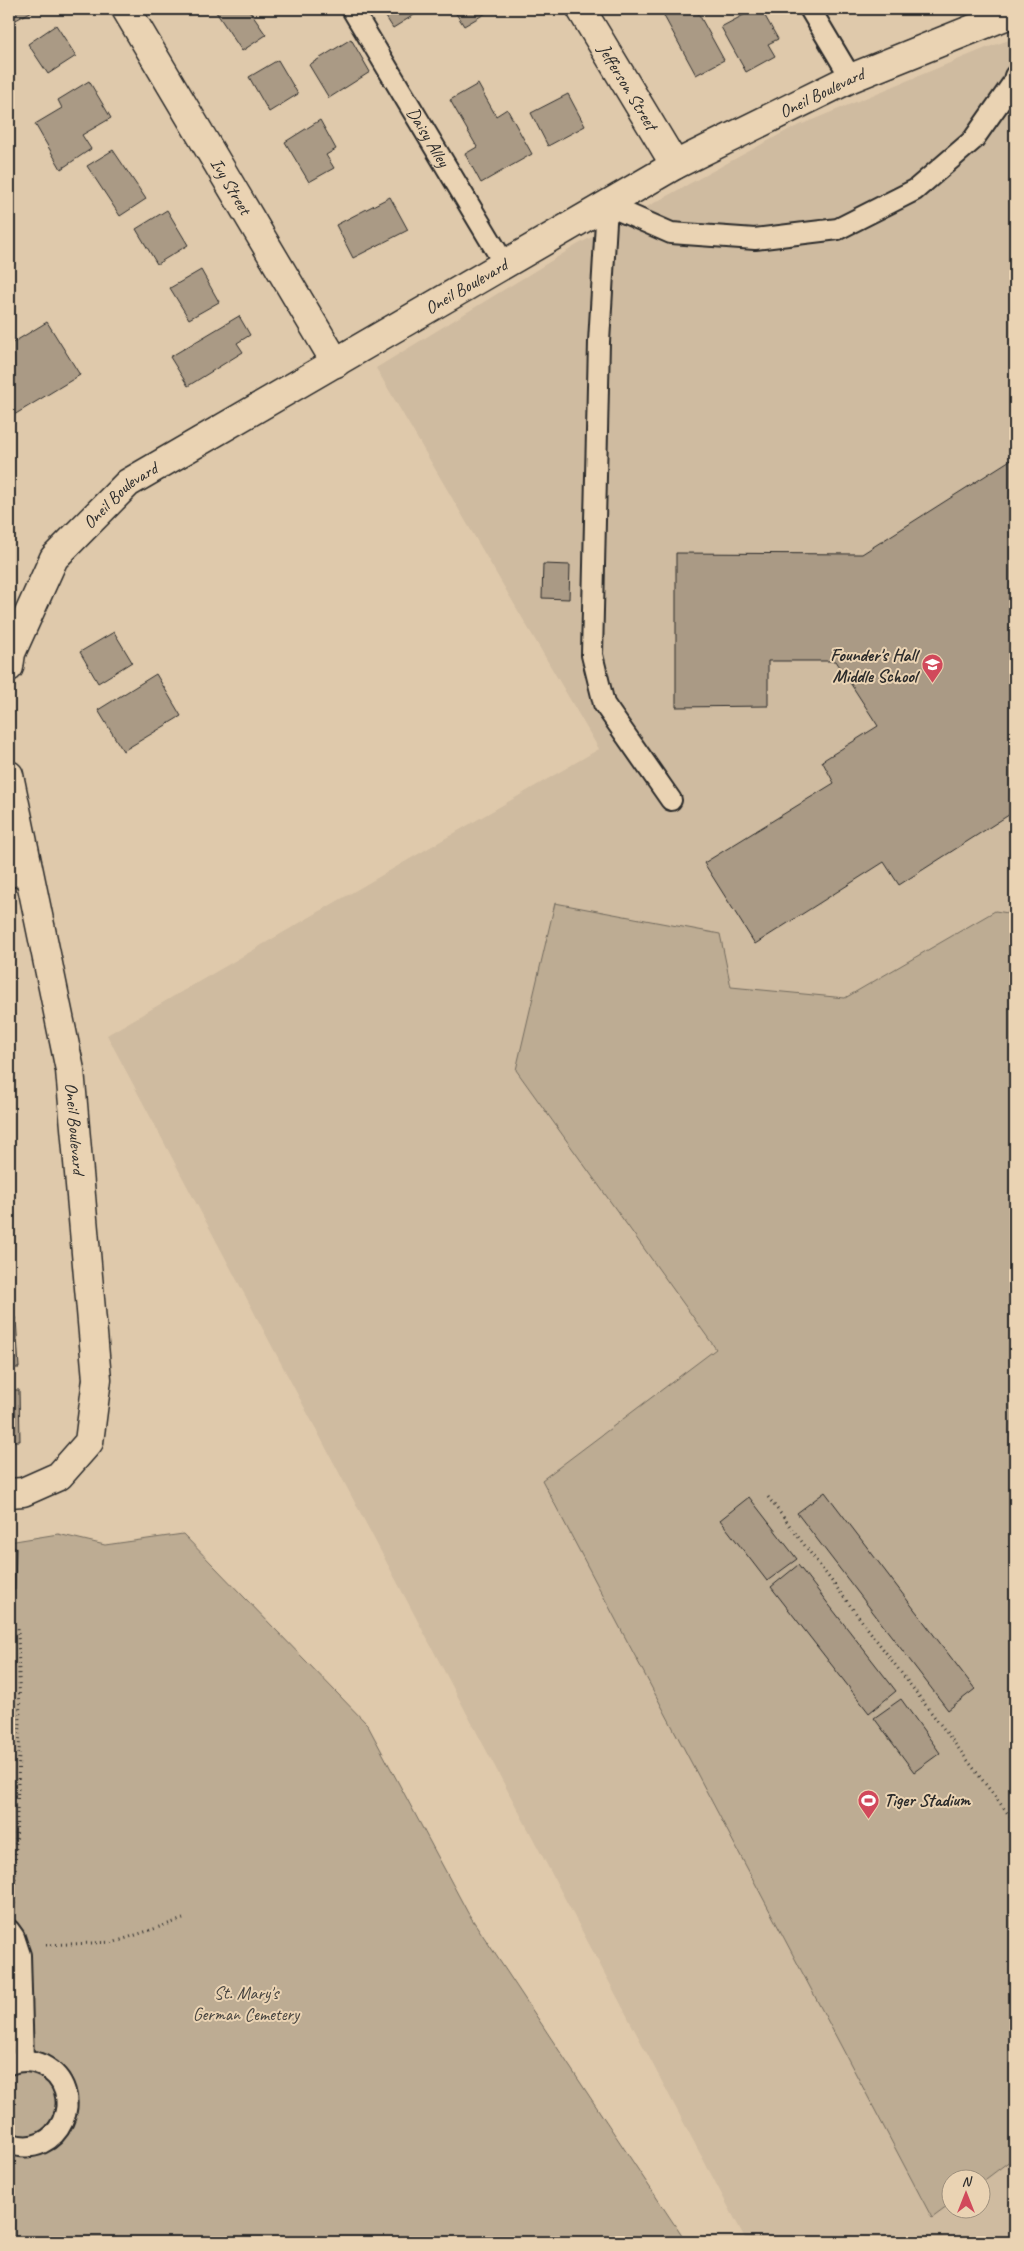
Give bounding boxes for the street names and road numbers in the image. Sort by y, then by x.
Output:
street label: Jefferson Street [593,39,664,137]
street label: Oneil Boulevard [775,62,870,123]
street label: Daisy Alley [402,103,456,172]
street label: Ivy Street [206,154,257,220]
street label: Oneil Boulevard [421,252,514,319]
street label: Oneil Boulevard [78,456,164,533]
street label: Oneil Boulevard [60,1082,90,1178]

